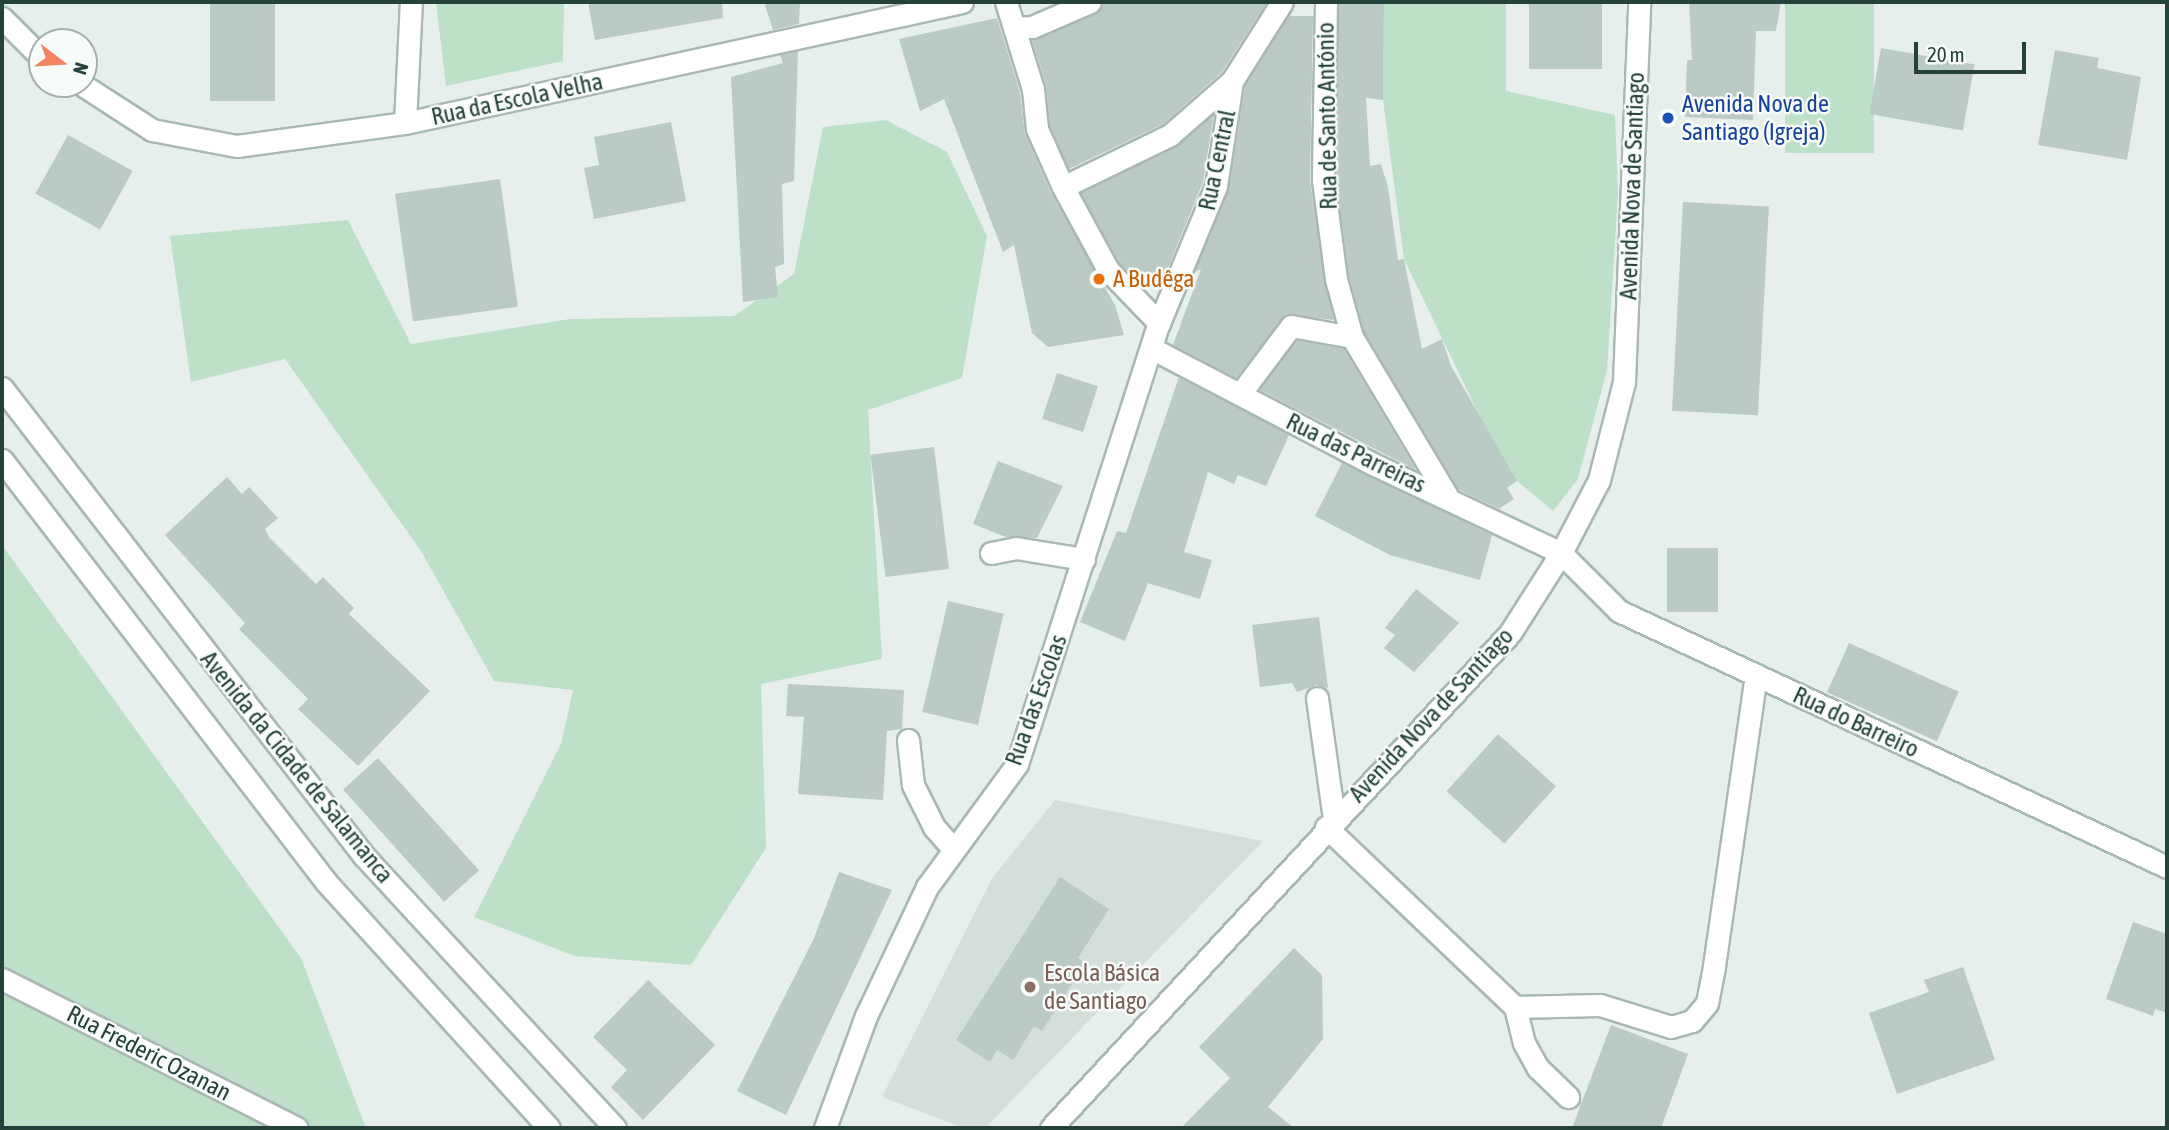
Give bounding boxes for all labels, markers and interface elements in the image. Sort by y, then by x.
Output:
street label: Rua de Santo António [1311,22,1343,210]
north arrow [28,28,98,98]
scale bar [1917,28,2029,72]
text: 20 m [1927,42,1965,66]
text: N [69,60,93,77]
street label: Rua da Escola Velha [429,67,605,131]
street label: Avenida Nova de Santiago [1614,72,1650,300]
place label: Avenida Nova de Santiago (Igreja) [1682,90,1829,146]
street label: Rua Central [1192,107,1242,213]
marker: Avenida Nova de Santiago (Igreja) [1660,110,1676,126]
place label: A Budêga [1113,265,1194,293]
marker: A Budêga [1091,271,1107,287]
street label: Rua das Parreiras [1282,407,1430,499]
street label: Avenida Nova de Santiago [1343,622,1519,808]
street label: Rua das Escolas [999,631,1073,769]
street label: Avenida da Cidade de Salamanca [195,645,399,889]
street label: Rua do Barreiro [1789,680,1923,764]
place label: Escola Básica de Santiago [1044,959,1160,1015]
marker: Escola Básica de Santiago [1022,979,1038,995]
street label: Rua Frederic Ozanan [62,999,236,1107]

